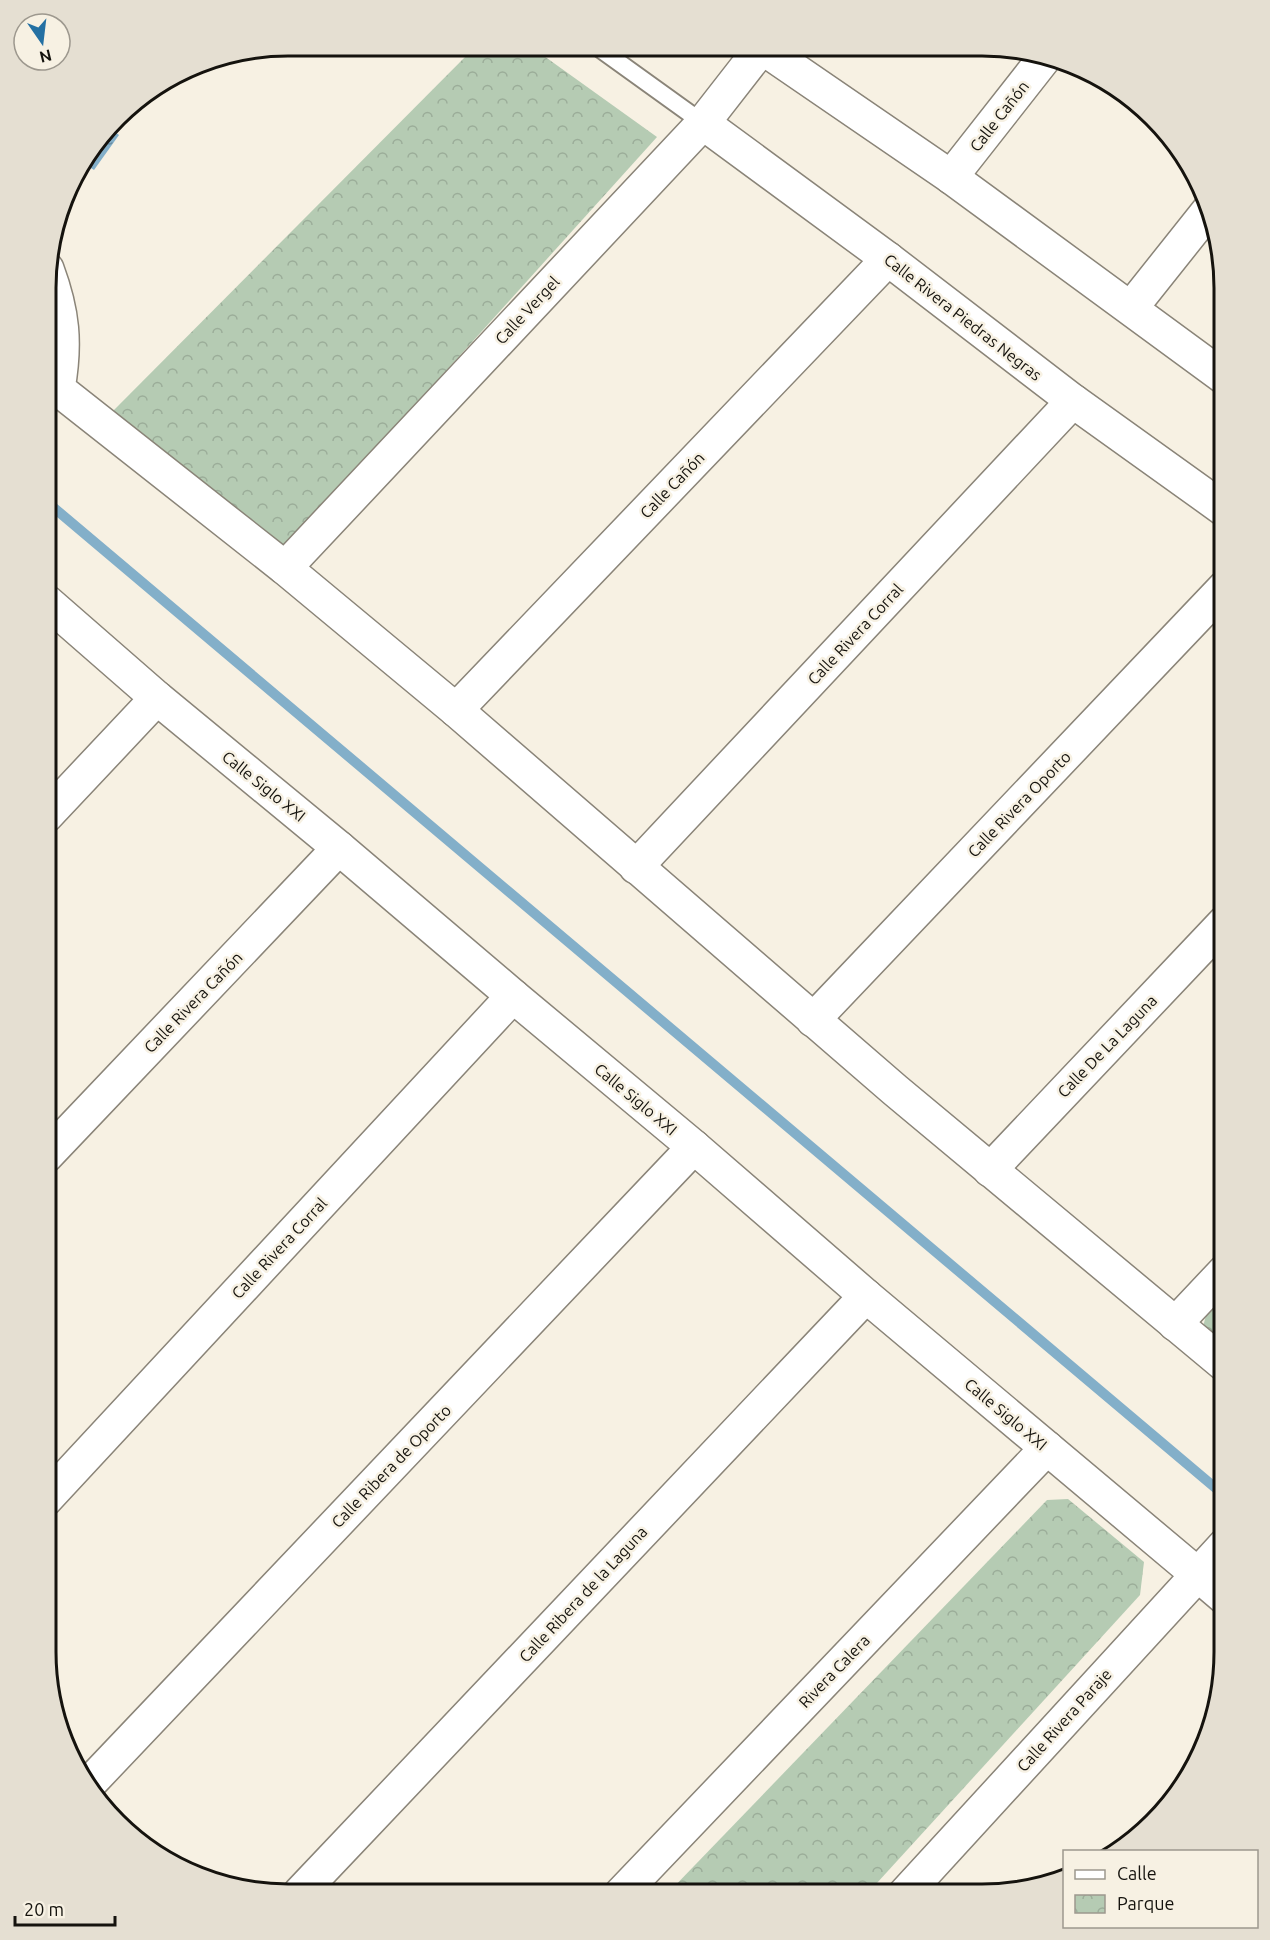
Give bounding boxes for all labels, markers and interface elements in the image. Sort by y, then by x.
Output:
north arrow [12,12,72,72]
text: N [38,46,54,67]
street label: Calle Cañón [966,77,1032,155]
street label: Calle Rivera Piedras Negras [881,250,1045,384]
street label: Calle Vergel [491,273,563,347]
street label: Calle Cañón [636,448,708,522]
street label: Calle Rivera Corral [804,580,906,688]
street label: Calle Siglo XXI [219,747,309,825]
street label: Calle Rivera Oporto [964,747,1074,861]
street label: Calle Rivera Cañón [140,948,246,1056]
street label: Calle De La Laguna [1054,991,1160,1101]
street label: Calle Siglo XXI [591,1059,681,1139]
street label: Calle Rivera Corral [228,1194,330,1302]
street label: Calle Siglo XXI [961,1374,1051,1454]
street label: Calle Ribera de Oporto [328,1401,454,1531]
street label: Calle Ribera de la Laguna [515,1522,651,1666]
street label: Rivera Calera [795,1631,873,1711]
street label: Calle Rivera Paraje [1013,1665,1115,1775]
legend [1063,1850,1258,1928]
text: Calle [1117,1863,1157,1883]
scale bar [15,1889,116,1927]
text: Parque [1117,1893,1174,1913]
text: 20 m [24,1899,64,1919]

